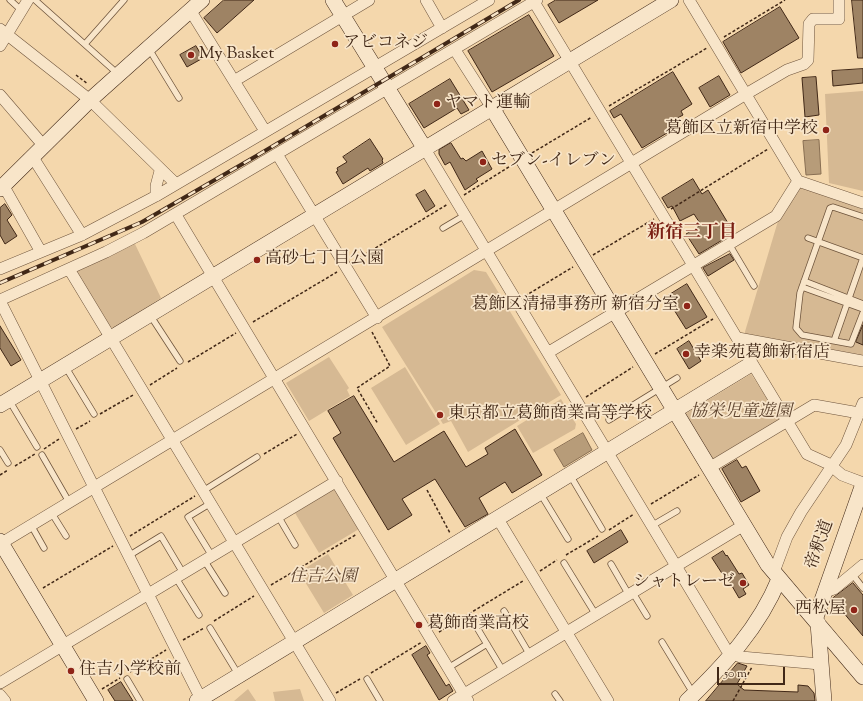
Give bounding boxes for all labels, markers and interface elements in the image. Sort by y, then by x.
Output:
place label: アビコネジ [343,34,428,54]
marker: アビコネジ [330,39,340,49]
place label: My Basket [199,45,274,65]
marker: My Basket [186,50,196,60]
place label: ヤマト運輸 [445,94,530,114]
marker: ヤマト運輸 [432,99,442,109]
place label: 葛飾区立新宿中学校 [665,120,818,140]
marker: 葛飾区立新宿中学校 [821,125,831,135]
place label: セブン-イレブン [491,152,616,172]
marker: セブン-イレブン [478,157,488,167]
district label: 新宿三丁目 [647,223,737,245]
place label: 高砂七丁目公園 [265,250,384,270]
marker: 高砂七丁目公園 [252,255,262,265]
place label: 葛飾区清掃事務所 新宿分室 [471,296,679,316]
marker: 葛飾区清掃事務所 新宿分室 [682,301,692,311]
place label: 幸楽苑葛飾新宿店 [694,344,830,364]
marker: 幸楽苑葛飾新宿店 [681,349,691,359]
park label: 協栄児童遊園 [690,403,792,423]
place label: 東京都立葛飾商業高等学校 [448,405,652,425]
marker: 東京都立葛飾商業高等学校 [435,410,445,420]
street label: 帝釈道 [803,518,839,572]
park label: 住吉公園 [289,568,357,588]
place label: シャトレーゼ [633,573,735,593]
marker: シャトレーゼ [738,578,748,588]
place label: 西松屋 [795,600,846,620]
marker: 西松屋 [849,605,859,615]
place label: 葛飾商業高校 [427,615,529,635]
marker: 葛飾商業高校 [414,620,424,630]
scale bar [719,659,787,685]
place label: 住吉小学校前 [79,661,181,681]
text: 50 m [724,665,747,683]
marker: 住吉小学校前 [66,666,76,676]

